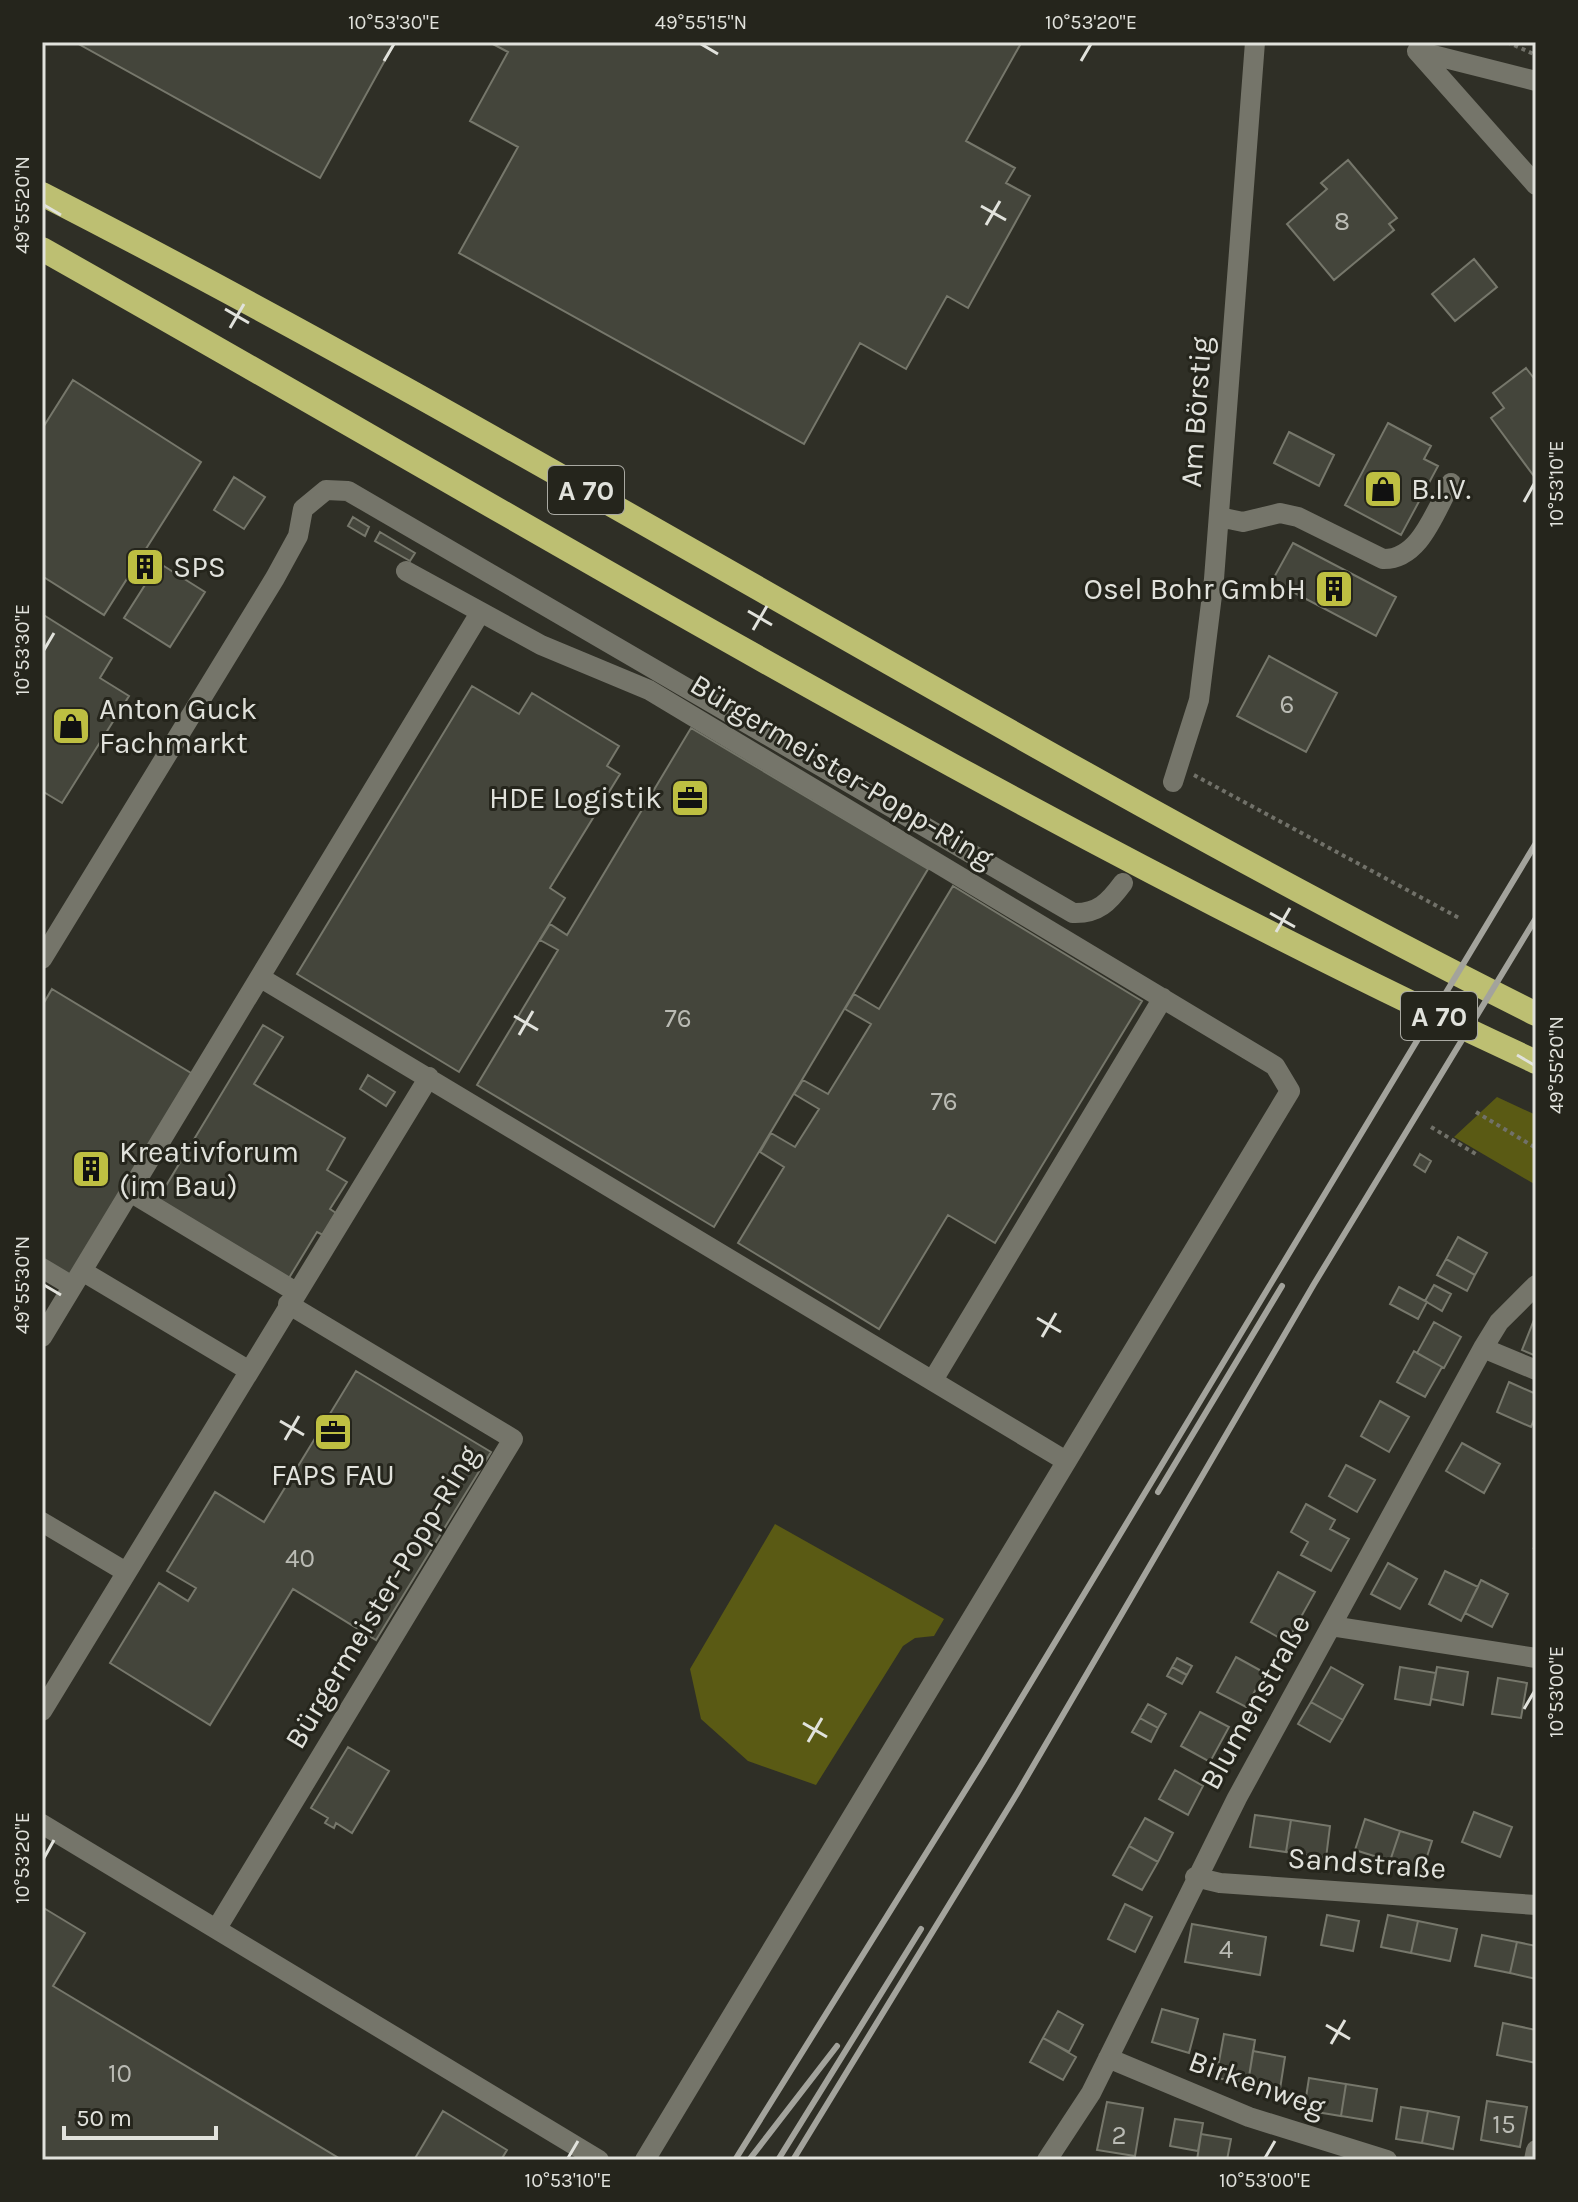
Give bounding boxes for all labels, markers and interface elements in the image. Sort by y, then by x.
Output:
text: 10°53'30"E [348,11,440,34]
text: 49°55'15"N [655,11,747,34]
text: 10°53'20"E [1045,11,1137,34]
text: 49°55'20"N [11,156,34,254]
house number: 8 [1334,206,1350,237]
street label: Am Börstig [1173,335,1219,489]
text: 10°53'10"E [1545,441,1568,527]
road number: A 70 [548,466,624,514]
shop icon: B.I.V. [1362,468,1404,510]
place label: B.I.V. [1411,471,1471,507]
building icon: SPS [124,546,166,588]
place label: SPS [173,549,226,585]
building icon: Osel Bohr GmbH [1313,568,1355,610]
place label: Osel Bohr GmbH [1084,571,1306,607]
text: 10°53'30"E [11,604,34,696]
street label: Bürgermeister-Popp-Ring [684,666,1000,876]
house number: 6 [1280,689,1294,720]
place label: Anton Guck Fachmarkt [99,691,257,761]
shop icon: Anton Guck Fachmarkt [50,705,92,747]
office icon: HDE Logistik [669,777,711,819]
place label: HDE Logistik [489,780,662,816]
road number: A 70 [1401,992,1477,1040]
house number: 76 [664,1003,692,1034]
text: 49°55'20"N [1545,1016,1568,1114]
house number: 76 [930,1086,958,1117]
place label: Kreativforum (im Bau) [119,1134,299,1204]
building icon: Kreativforum (im Bau) [70,1148,112,1190]
text: 49°55'30"N [11,1236,34,1334]
office icon: FAPS FAU [312,1411,354,1453]
street label: Bürgermeister-Popp-Ring [277,1439,487,1755]
place label: FAPS FAU [271,1457,395,1493]
house number: 40 [285,1543,315,1574]
street label: Blumenstraße [1192,1608,1318,1796]
text: 10°53'00"E [1545,1646,1568,1738]
text: 10°53'20"E [11,1812,34,1904]
street label: Sandstraße [1287,1840,1447,1886]
house number: 4 [1219,1934,1233,1965]
street label: Birkenweg [1184,2043,1330,2125]
house number: 10 [108,2058,132,2089]
scale bar [64,2090,216,2140]
text: 50 m [76,2104,132,2132]
house number: 15 [1492,2109,1516,2140]
house number: 2 [1111,2120,1127,2151]
text: 10°53'10"E [525,2169,611,2192]
text: 10°53'00"E [1219,2169,1311,2192]

